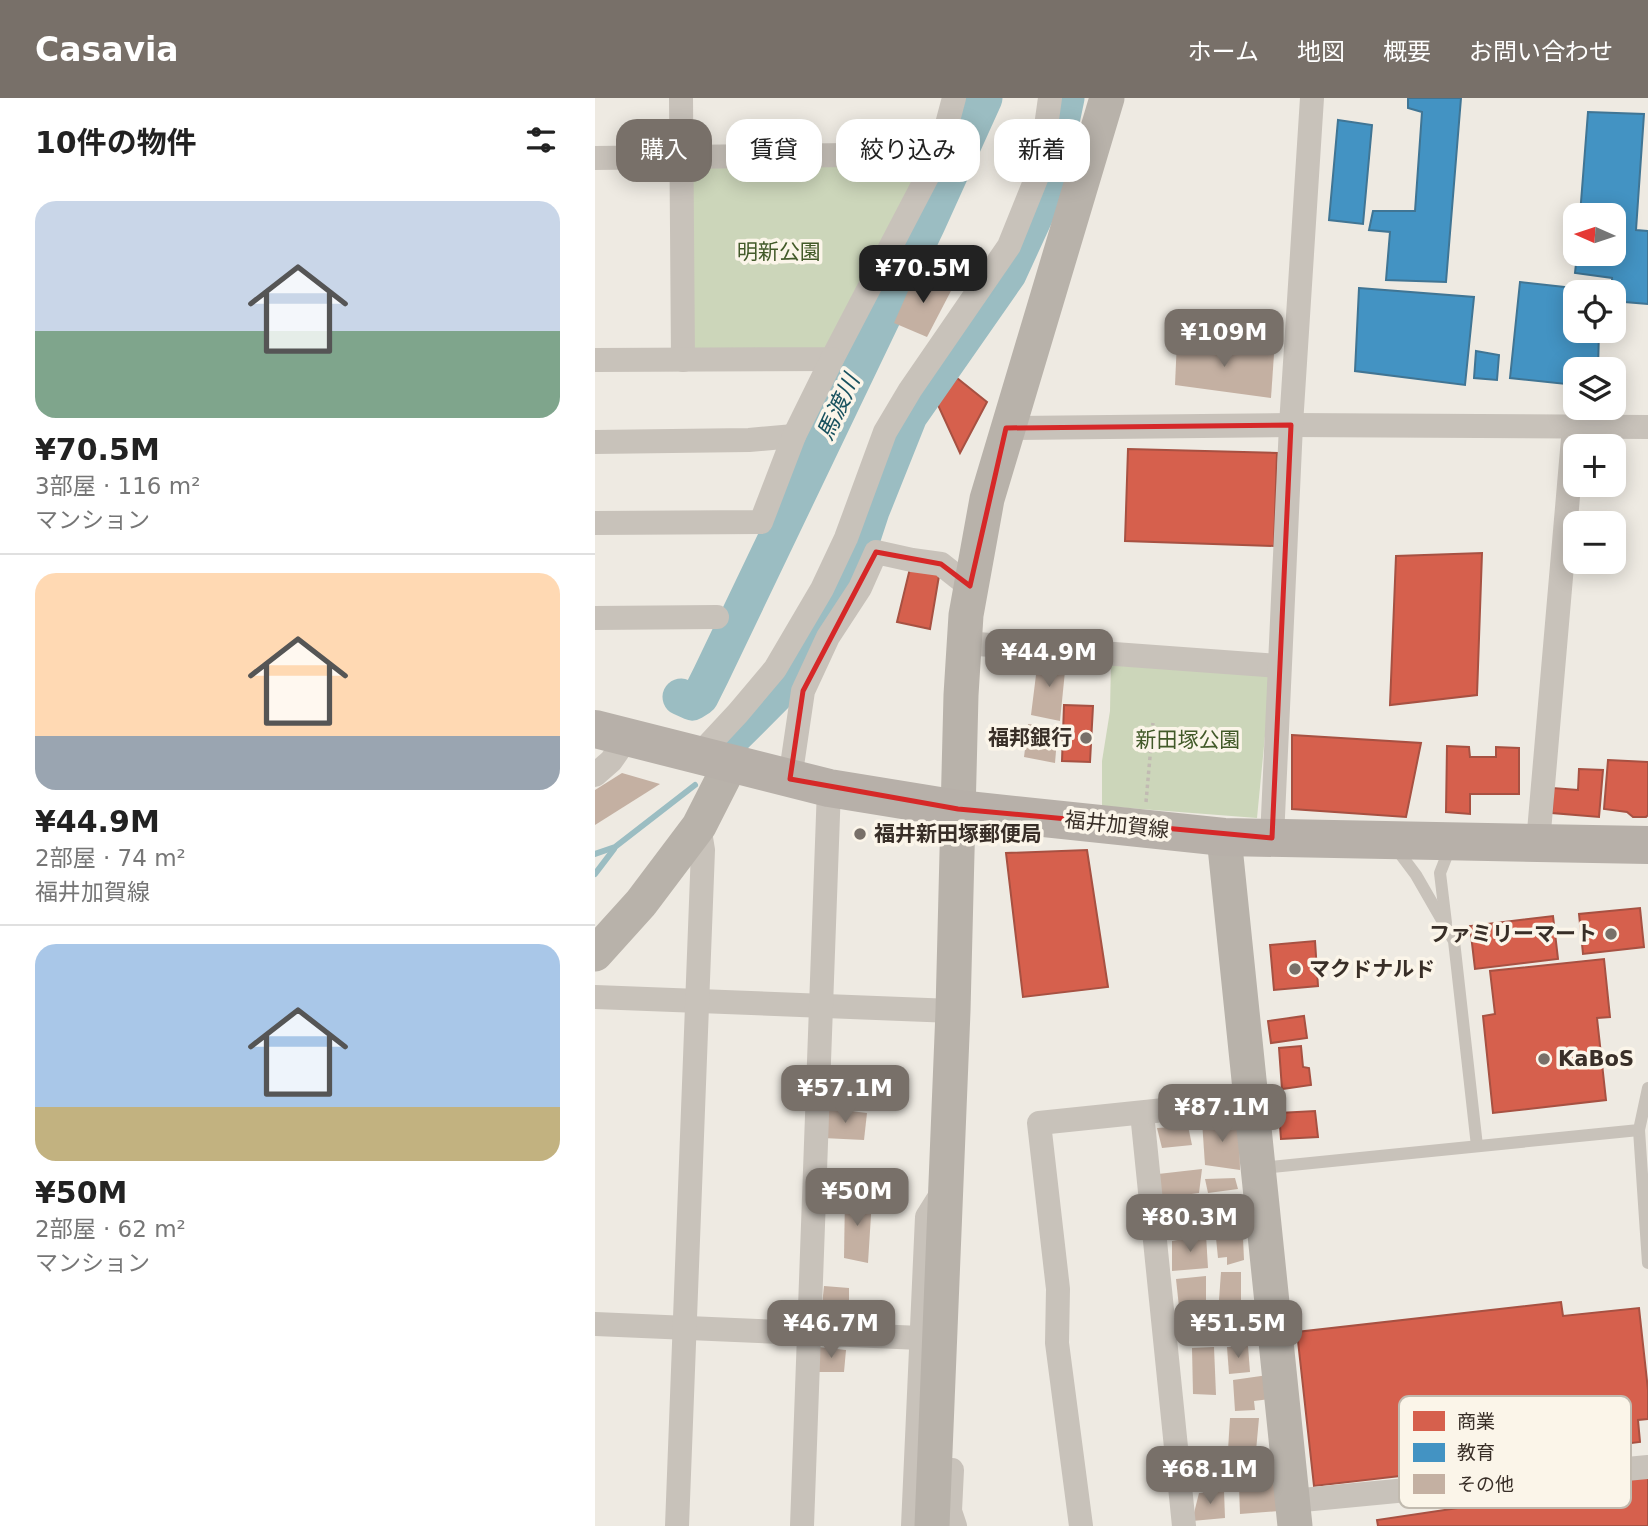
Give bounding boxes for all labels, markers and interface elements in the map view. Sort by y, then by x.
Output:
text: Casavia [35,30,179,69]
text: ホーム [1188,38,1259,66]
text: 地図 [1297,38,1345,66]
text: 概要 [1383,38,1431,66]
text: お問い合わせ [1469,38,1613,66]
chip: 購入 [616,119,712,182]
chip: 賃貸 [726,119,822,182]
chip: 絞り込み [836,119,980,182]
chip: 新着 [994,119,1090,182]
icon: filters [522,121,560,159]
text: 10件の物件 [35,125,197,160]
north arrow [1563,203,1626,266]
map controls [1563,203,1626,574]
park label: 明新公園 [737,240,821,264]
icon: home [235,246,361,372]
pin: ¥70.5M [866,246,980,305]
text: ¥70.5M [875,255,971,281]
button: locate [1563,280,1626,343]
pin: ¥109M [1175,310,1273,369]
text: ¥109M [1181,319,1267,345]
button: layers [1563,357,1626,420]
water label: 馬渡川 [812,368,866,444]
text: ¥70.5M [35,432,160,467]
button: + [1563,434,1626,497]
text: 3部屋 · 116 m² [35,473,200,499]
text: マンション [35,507,150,533]
button: − [1563,511,1626,574]
icon: home [235,618,361,744]
pin: ¥44.9M [992,630,1106,689]
text: ¥44.9M [1001,639,1097,665]
place label: 福邦銀行 [988,726,1072,750]
park label: 新田塚公園 [1136,728,1241,752]
marker: 福邦銀行 [1078,730,1094,746]
text: ¥44.9M [35,804,160,839]
street label: 福井加賀線 [1064,808,1170,842]
place label: 福井新田塚郵便局 [874,822,1042,846]
marker: 福井新田塚郵便局 [852,826,868,842]
text: 2部屋 · 74 m² [35,845,186,871]
text: 福井加賀線 [35,879,150,905]
place label: ファミリーマート [1429,922,1597,946]
marker: ファミリーマート [1603,926,1619,942]
place label: マクドナルド [1309,957,1435,981]
marker: マクドナルド [1287,961,1303,977]
icon: home [235,989,361,1115]
place label: KaBoS [1558,1047,1634,1071]
marker: KaBoS [1536,1051,1552,1067]
pin: ¥57.1M [788,1066,902,1125]
text: ¥57.1M [797,1075,893,1101]
pin: ¥87.1M [1165,1084,1279,1144]
text: ¥87.1M [1174,1094,1270,1120]
pin: ¥50M [816,1168,898,1228]
text: ¥50M [35,1175,127,1210]
text: ¥50M [822,1178,892,1204]
pin: ¥80.3M [1133,1194,1247,1254]
text: ¥80.3M [1142,1204,1238,1230]
text: 2部屋 · 62 m² [35,1216,186,1242]
text: マンション [35,1250,150,1276]
pin: ¥46.7M [774,1300,888,1360]
pin: ¥51.5M [1181,1300,1295,1360]
text: ¥46.7M [783,1310,879,1336]
text: ¥51.5M [1190,1310,1286,1336]
legend [1399,1396,1631,1508]
text: 商業 [1457,1410,1495,1432]
text: 教育 [1457,1441,1495,1463]
pin: ¥68.1M [1153,1446,1267,1506]
text: ¥68.1M [1162,1456,1258,1482]
text: その他 [1457,1473,1514,1495]

